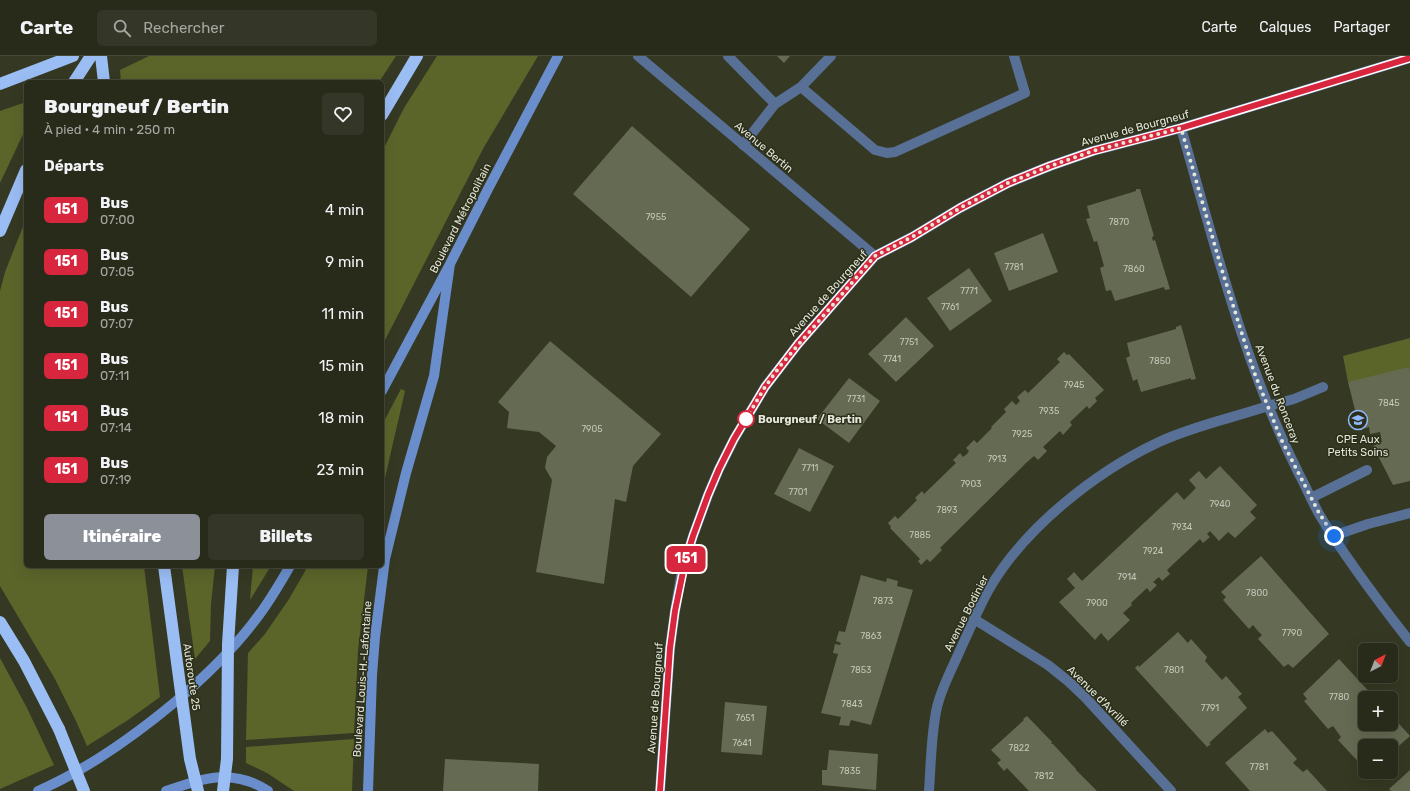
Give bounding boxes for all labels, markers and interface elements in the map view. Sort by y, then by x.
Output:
search box [97,10,377,46]
text: Carte [20,16,73,39]
icon: search [111,17,133,39]
text: Rechercher [143,19,224,37]
text: Carte [1201,19,1237,36]
text: Calques [1259,19,1311,36]
text: Partager [1333,19,1390,36]
button: heart [322,93,364,135]
text: Bourgneuf / Bertin [44,95,229,118]
street label: Avenue de Bourgneuf [1080,108,1191,149]
street label: Avenue Bertin [732,119,796,176]
text: À pied · 4 min · 250 m [44,122,175,137]
text: Départs [44,157,104,175]
street label: Boulevard Métropolitain [427,161,494,275]
text: Bus [100,194,128,212]
text: 151 [55,201,77,218]
text: 4 min [325,201,364,219]
text: 07:00 [100,212,135,227]
house number: 7955 [646,212,666,222]
house number: 7870 [1109,217,1130,227]
text: Bus [100,246,128,264]
street label: Avenue de Bourgneuf [786,247,871,339]
text: 151 [55,253,77,270]
text: 9 min [325,253,364,271]
house number: 7781 [1005,262,1024,272]
text: 07:05 [100,264,134,279]
house number: 7860 [1123,264,1145,274]
house number: 7771 [960,286,978,296]
text: Bus [100,298,128,316]
house number: 7761 [941,302,959,312]
text: 151 [55,305,77,322]
text: 11 min [321,305,364,323]
text: 07:07 [100,316,133,331]
house number: 7751 [900,337,918,347]
street label: Avenue du Ronceray [1253,343,1303,446]
text: Bus [100,350,128,368]
house number: 7741 [883,354,901,364]
house number: 7850 [1149,356,1171,366]
text: 151 [55,357,77,374]
text: 15 min [319,357,364,375]
text: 07:11 [100,368,129,383]
house number: 7945 [1064,380,1084,390]
house number: 7731 [847,394,865,404]
house number: 7845 [1378,398,1400,408]
text: Bus [100,402,128,420]
house number: 7935 [1039,406,1059,416]
text: 151 [55,409,77,426]
text: 18 min [318,409,364,427]
school or university icon: CPE Aux Petits Soins [1347,409,1369,431]
marker: Bourgneuf / Bertin [737,410,755,428]
place label: Bourgneuf / Bertin [758,413,862,426]
text: 07:14 [100,420,132,435]
house number: 7905 [581,424,603,434]
house number: 7925 [1012,429,1032,439]
place label: CPE Aux Petits Soins [1328,433,1389,459]
text: Bus [100,454,128,472]
house number: 7913 [987,454,1007,464]
text: 151 [55,461,77,478]
text: 23 min [316,461,364,479]
house number: 7711 [802,463,819,473]
text: 07:19 [100,472,132,487]
house number: 7903 [960,479,982,489]
house number: 7701 [789,487,808,497]
house number: 7940 [1209,499,1231,509]
house number: 7893 [937,505,957,515]
button: Itinéraire [44,514,200,560]
button: Billets [208,514,364,560]
house number: 7934 [1172,522,1193,532]
your location [1324,526,1344,546]
house number: 7885 [909,530,931,540]
line badge: 151 [663,546,709,572]
house number: 7924 [1143,546,1164,556]
text: 151 [675,550,697,567]
street label: Avenue Bodinier [942,572,992,653]
house number: 7914 [1117,572,1137,582]
house number: 7800 [1246,588,1268,598]
house number: 7873 [873,596,893,606]
house number: 7900 [1086,598,1108,608]
street label: Boulevard Louis-H.-Lafontaine [351,600,374,758]
house number: 7790 [1282,628,1302,638]
house number: 7863 [860,631,882,641]
street label: Avenue de Bourgneuf [645,641,666,754]
street label: Autoroute 25 [180,643,203,712]
north arrow [1358,643,1398,683]
map controls [1358,643,1398,779]
street label: Avenue d'Avrillé [1064,663,1131,730]
house number: 7853 [850,665,872,675]
house number: 7801 [1164,665,1184,675]
button: + [1358,691,1398,731]
house number: 7780 [1329,692,1350,702]
house number: 7843 [841,699,863,709]
house number: 7791 [1201,703,1219,713]
house number: 7651 [736,713,755,723]
house number: 7641 [732,738,752,748]
button: − [1358,739,1398,779]
house number: 7822 [1009,743,1029,753]
house number: 7781 [1250,762,1269,772]
house number: 7835 [839,766,861,776]
house number: 7812 [1034,771,1054,781]

